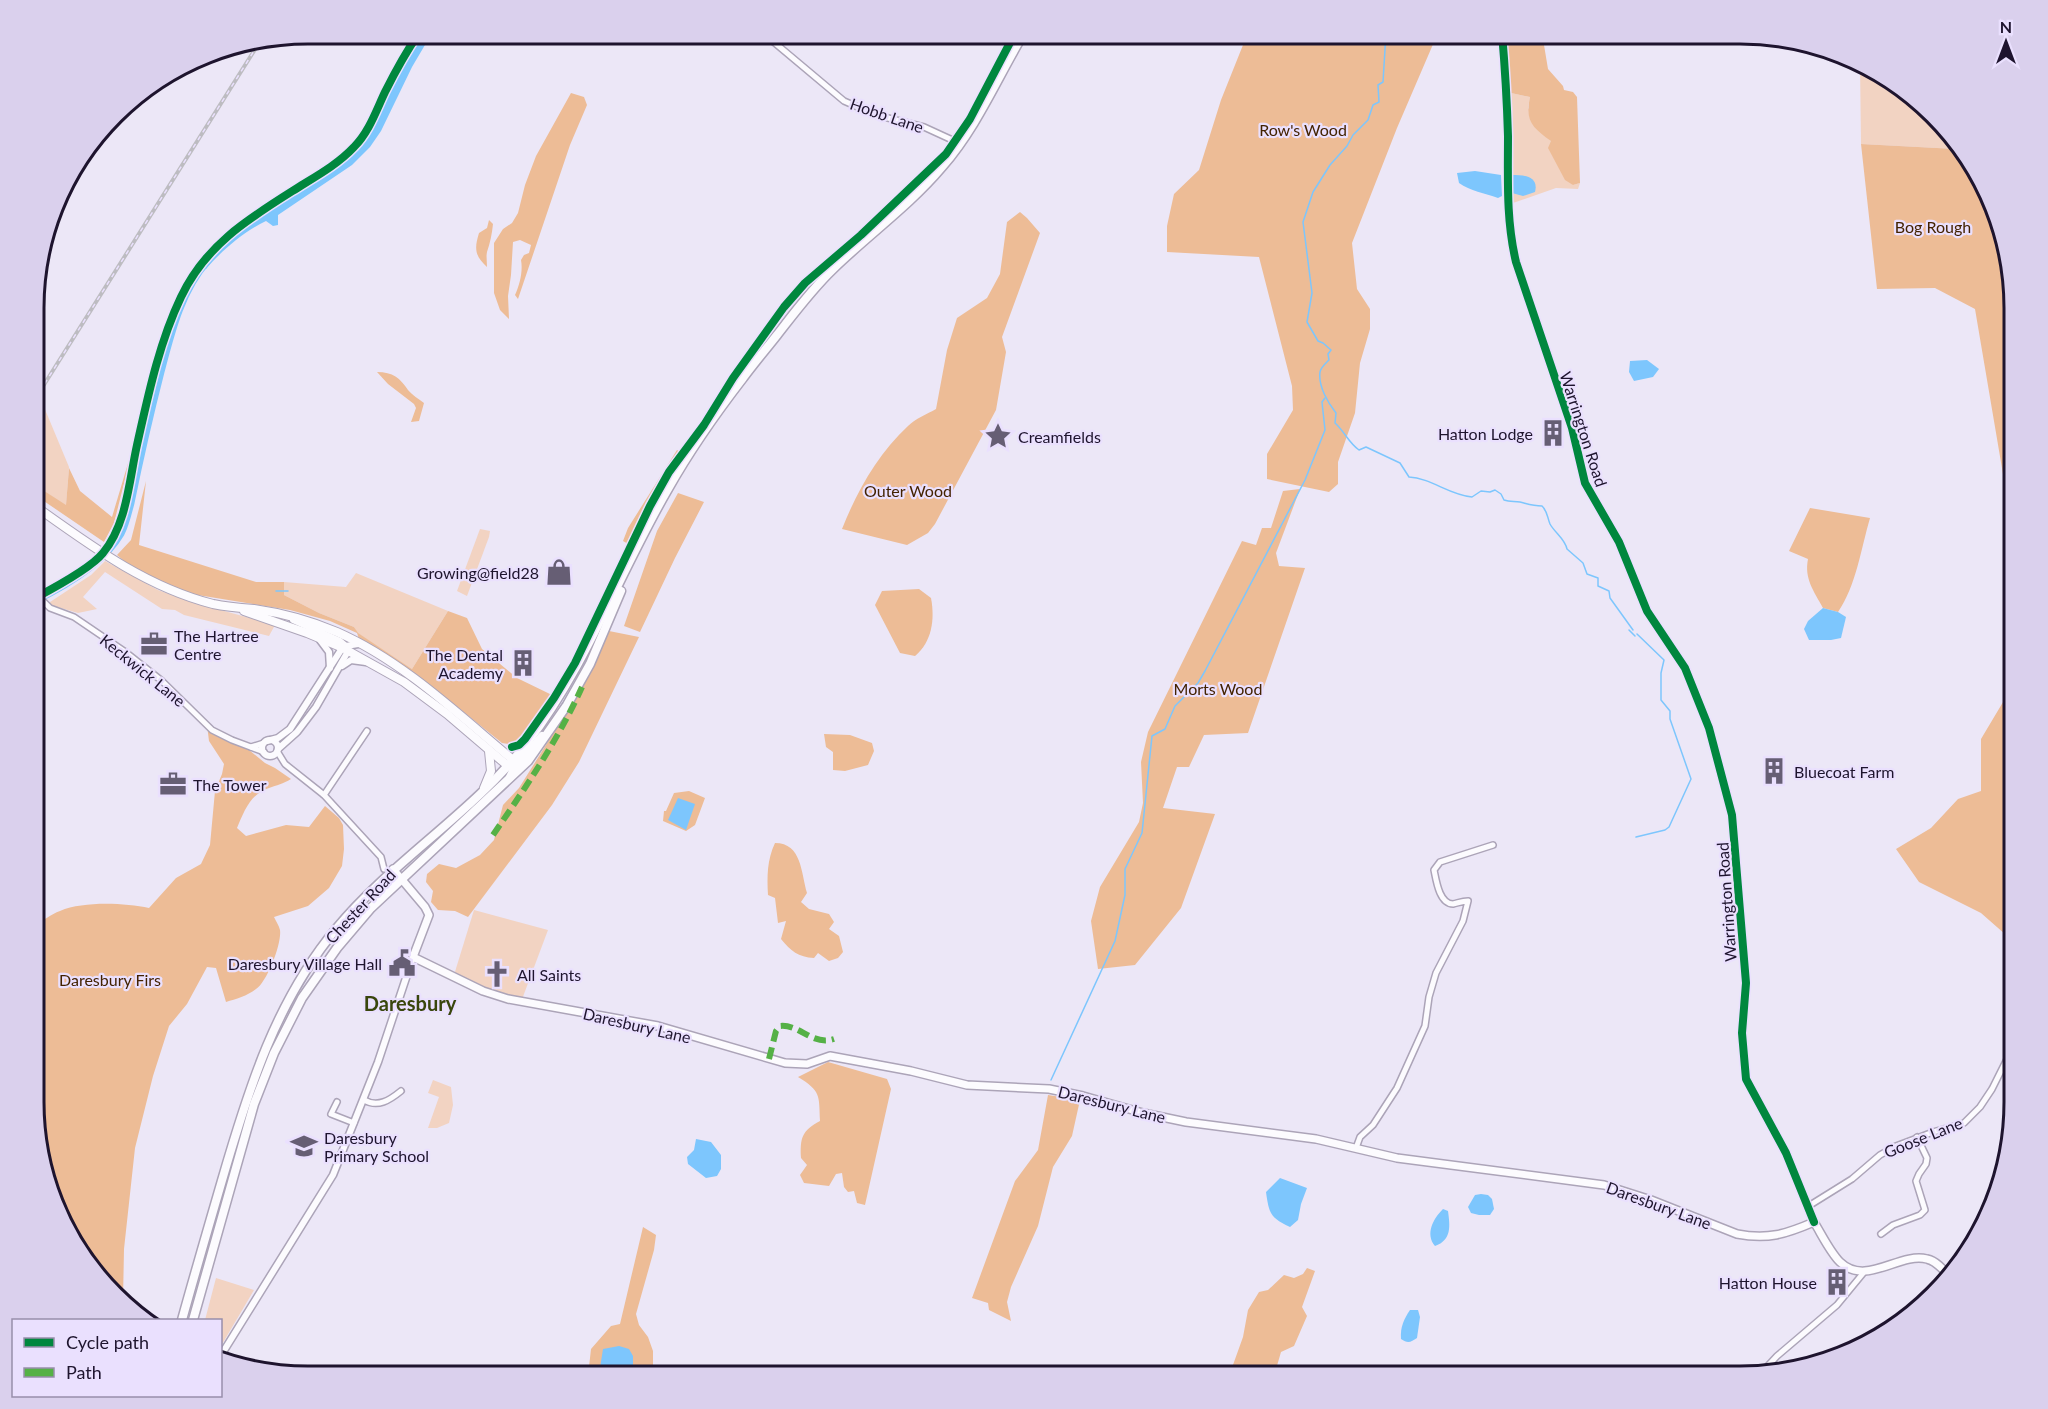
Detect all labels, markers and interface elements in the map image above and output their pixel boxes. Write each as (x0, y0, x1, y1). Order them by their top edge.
north arrow (1976, 12, 2036, 72)
text: N (2000, 17, 2012, 36)
street label: Hobb Lane (848, 94, 926, 136)
park label: Row's Wood (1259, 120, 1347, 139)
park label: Bog Rough (1895, 217, 1971, 236)
street label: Warrington Road (1556, 369, 1612, 489)
building icon: Hatton Lodge (1538, 418, 1568, 448)
place icon: Creamfields (983, 421, 1013, 451)
place label: Hatton Lodge (1438, 424, 1533, 443)
place label: Creamfields (1018, 427, 1101, 446)
park label: Outer Wood (864, 481, 952, 500)
shop icon: Growing@field28 (544, 557, 574, 587)
place label: Growing@field28 (417, 563, 539, 582)
place label: The Hartree Centre (174, 626, 259, 663)
office icon: The Hartree Centre (139, 629, 169, 659)
street label: Keckwick Lane (97, 630, 189, 710)
place label: The Dental Academy (425, 645, 504, 682)
building icon: The Dental Academy (508, 648, 538, 678)
park label: Morts Wood (1174, 679, 1262, 698)
building icon: Bluecoat Farm (1759, 756, 1789, 786)
place label: Bluecoat Farm (1794, 762, 1894, 781)
office icon: The Tower (158, 769, 188, 799)
place label: The Tower (193, 775, 267, 794)
street label: Warrington Road (1712, 842, 1740, 962)
street label: Chester Road (321, 865, 399, 947)
public building icon: Daresbury Village Hall (387, 948, 417, 978)
place label: Daresbury Village Hall (228, 954, 382, 973)
church icon: All Saints (482, 959, 512, 989)
place label: All Saints (517, 965, 581, 984)
park label: Daresbury Firs (59, 970, 161, 989)
district label: Daresbury (364, 991, 457, 1015)
street label: Daresbury Lane (581, 1003, 693, 1047)
street label: Daresbury Lane (1056, 1081, 1168, 1127)
street label: Goose Lane (1881, 1113, 1965, 1161)
place label: Daresbury Primary School (324, 1128, 429, 1165)
school or university icon: Daresbury Primary School (289, 1131, 319, 1161)
street label: Daresbury Lane (1604, 1177, 1714, 1233)
building icon: Hatton House (1822, 1267, 1852, 1297)
place label: Hatton House (1719, 1273, 1817, 1292)
legend (12, 1319, 222, 1397)
text: Cycle path (66, 1331, 149, 1353)
text: Path (66, 1361, 102, 1383)

